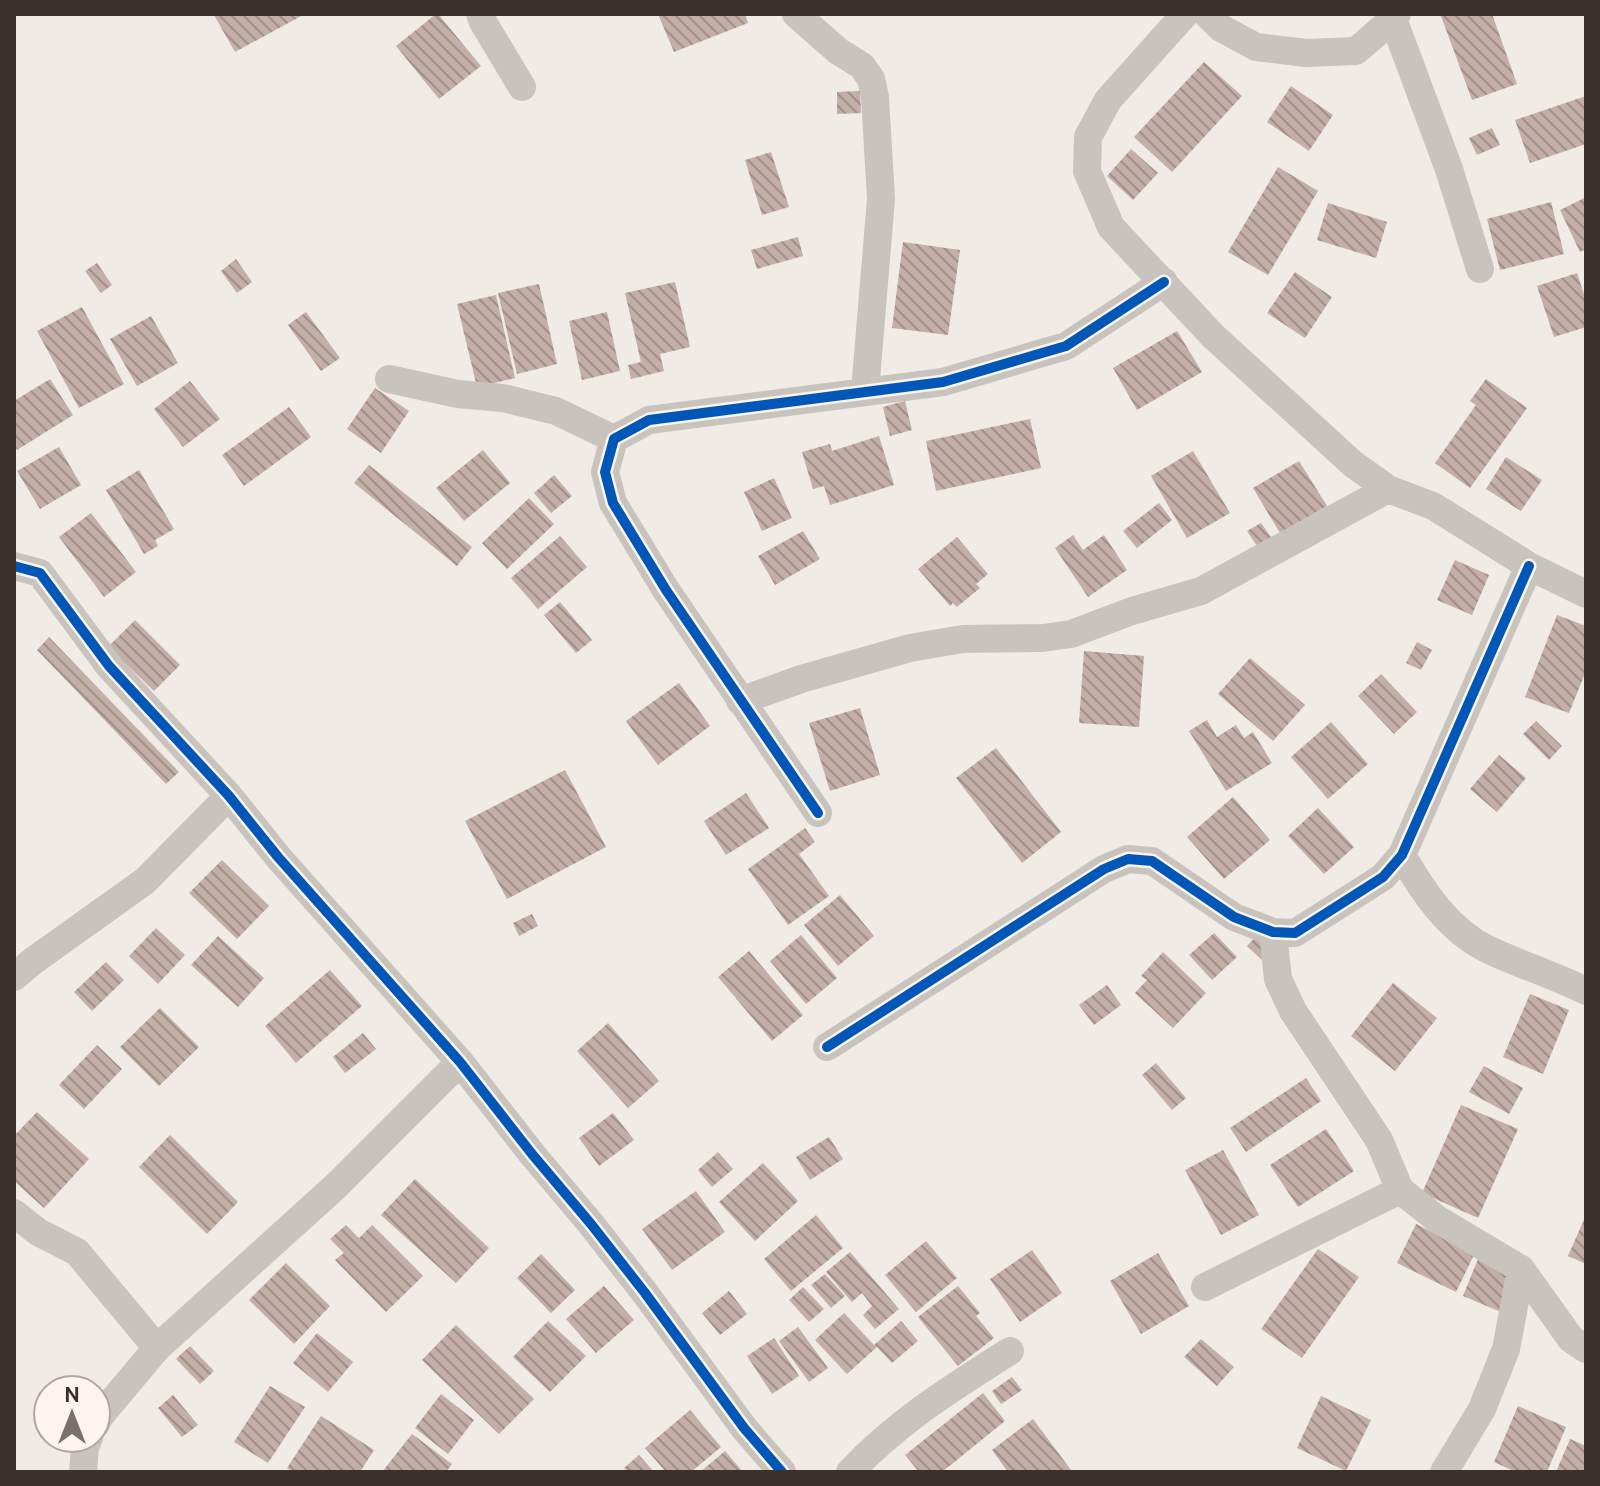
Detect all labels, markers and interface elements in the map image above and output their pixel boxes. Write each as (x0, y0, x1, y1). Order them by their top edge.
north arrow (32, 1374, 112, 1454)
text: N (64, 1381, 80, 1408)

